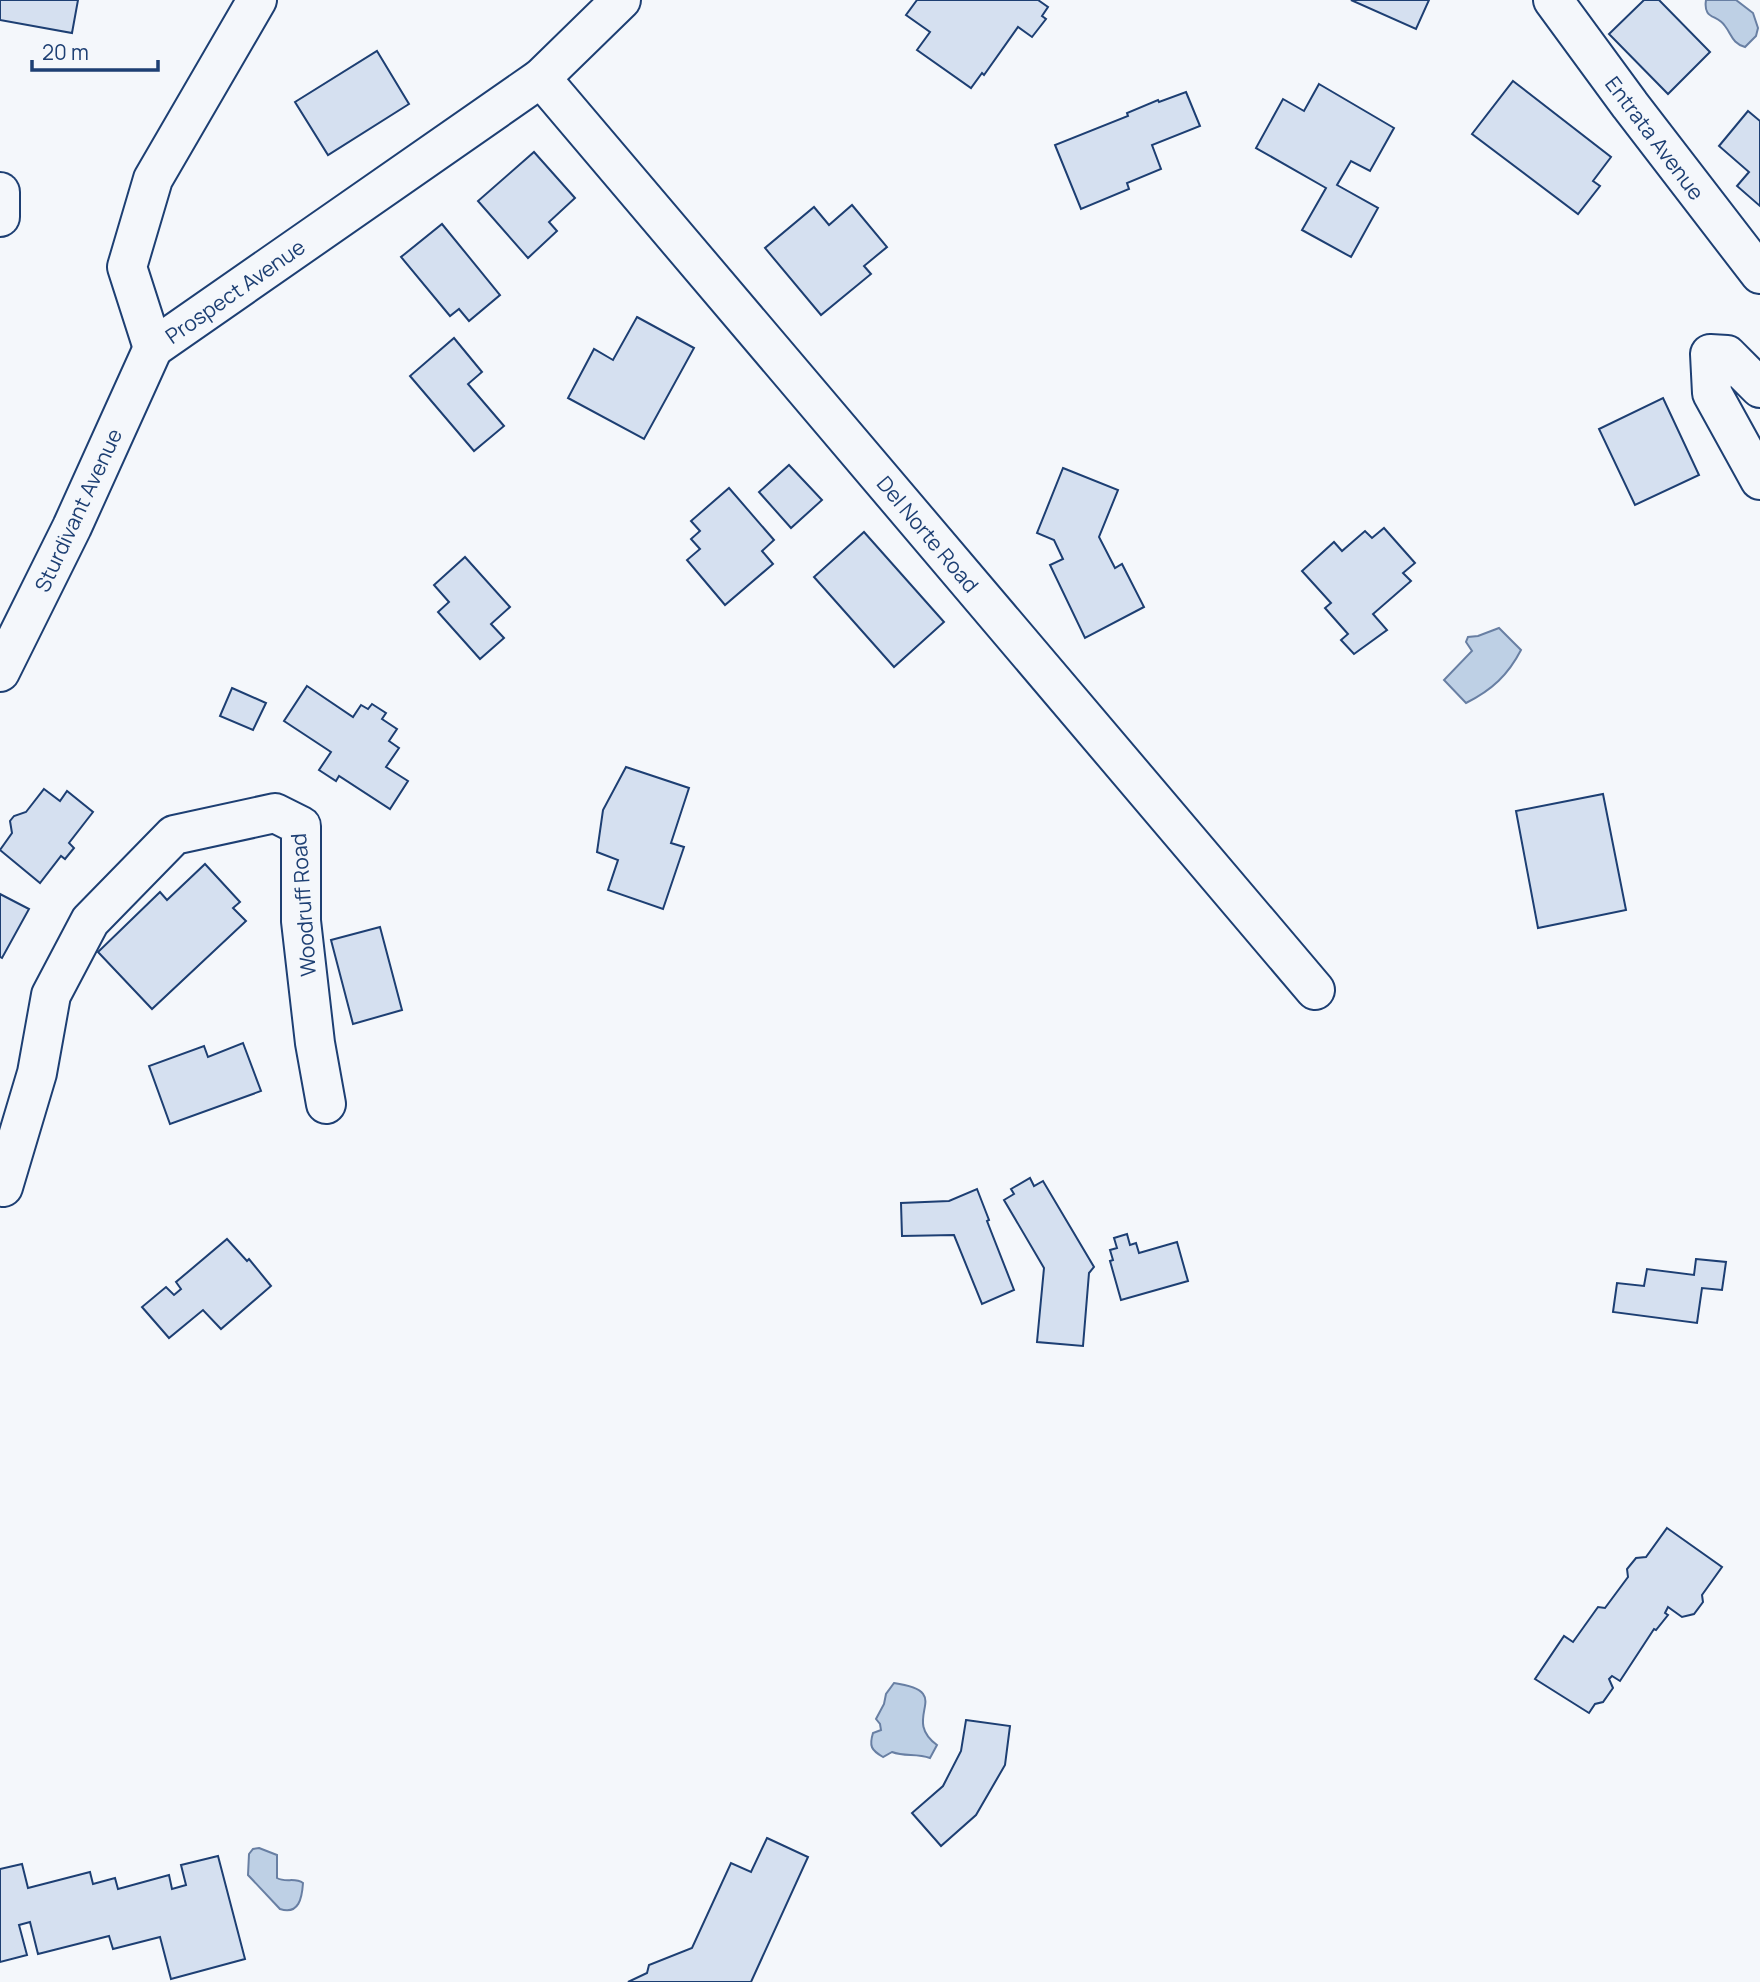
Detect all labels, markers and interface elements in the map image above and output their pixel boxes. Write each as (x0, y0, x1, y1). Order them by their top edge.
scale bar (32, 28, 158, 72)
text: 20 m (42, 38, 89, 66)
street label: Entrata Avenue (1599, 71, 1711, 205)
street label: Prospect Avenue (160, 232, 310, 350)
street label: Sturdivant Avenue (28, 424, 128, 596)
street label: Del Norte Road (871, 470, 985, 598)
street label: Woodruff Road (284, 832, 322, 978)

